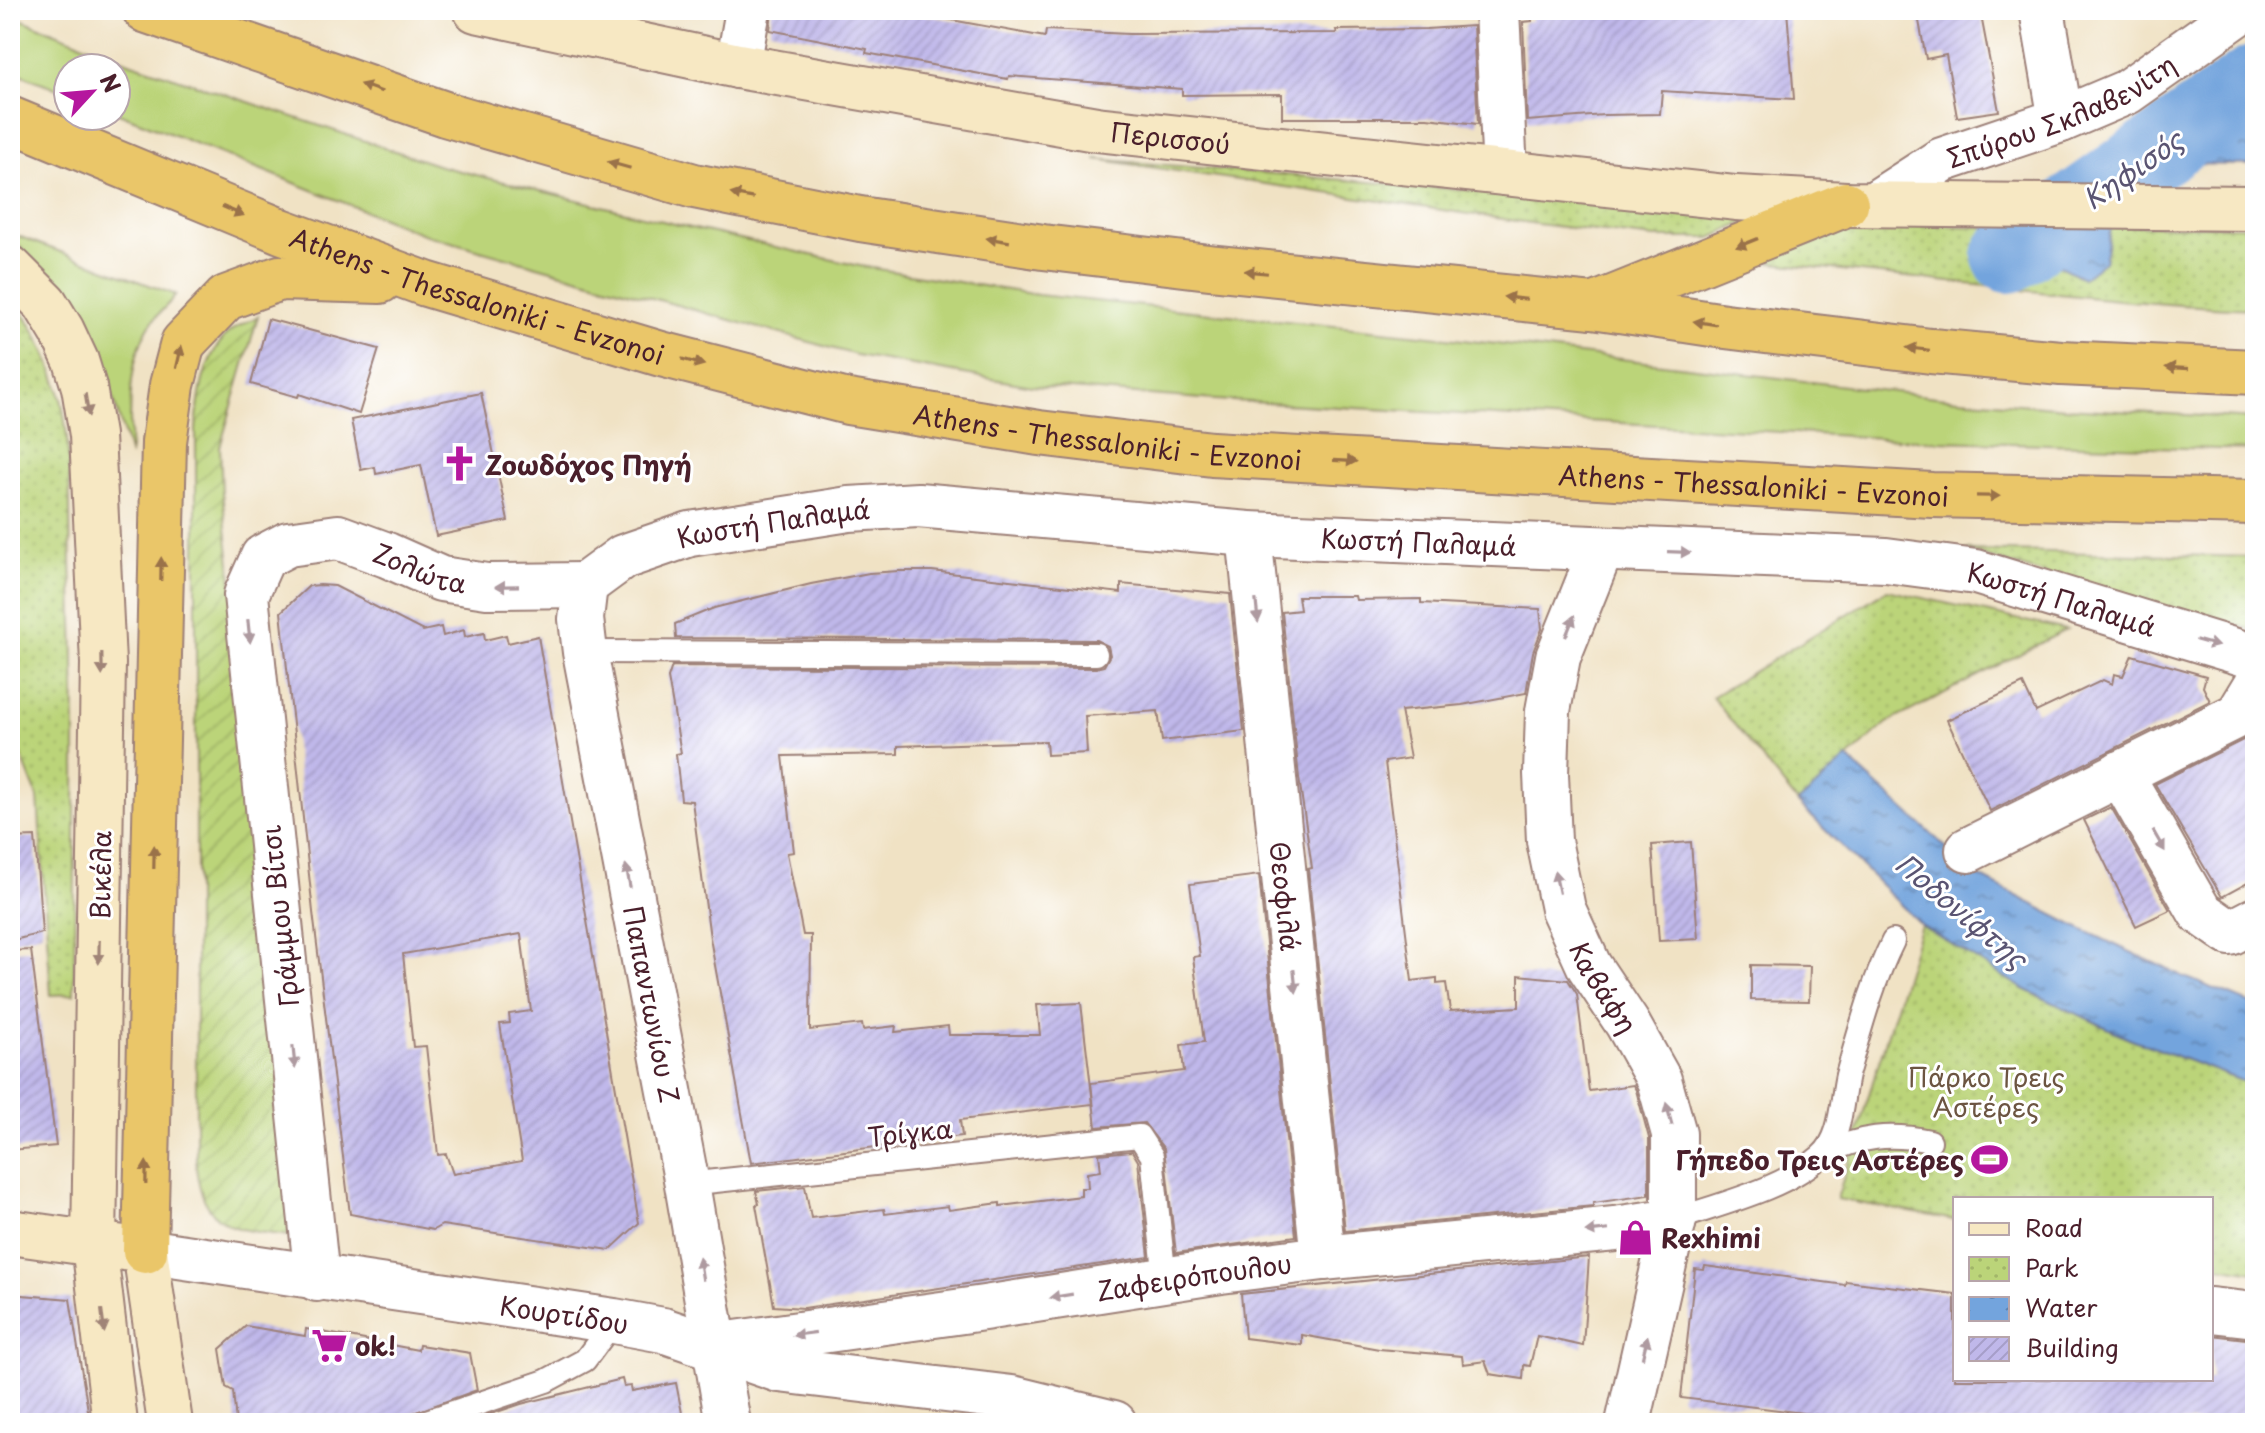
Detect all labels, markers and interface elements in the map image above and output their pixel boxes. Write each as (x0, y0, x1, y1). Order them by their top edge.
street label: Σπύρου Σκλαβενίτη (1941, 44, 2183, 177)
north arrow (52, 52, 132, 132)
text: N (93, 68, 130, 98)
one-way arrow (359, 82, 383, 94)
street label: Περισσού (1108, 111, 1232, 163)
water label: Κηφισός (2073, 117, 2193, 219)
one-way arrow (607, 158, 632, 170)
one-way arrow (730, 189, 755, 201)
one-way arrow (221, 205, 245, 218)
street label: Athens - Thessaloniki - Evzonoi (285, 217, 669, 373)
one-way arrow (986, 233, 1011, 246)
one-way arrow (1735, 237, 1759, 250)
one-way arrow (1244, 266, 1269, 279)
one-way arrow (1502, 292, 1527, 305)
one-way arrow (1692, 317, 1717, 329)
one-way arrow (1905, 343, 1930, 356)
one-way arrow (173, 344, 186, 369)
one-way arrow (680, 357, 705, 369)
one-way arrow (2164, 361, 2189, 374)
one-way arrow (81, 392, 94, 417)
street label: Athens - Thessaloniki - Evzonoi (911, 393, 1303, 479)
church icon: Ζοωδόχος Πηγή (440, 445, 478, 483)
place label: Ζοωδόχος Πηγή (485, 445, 692, 484)
street label: Athens - Thessaloniki - Evzonoi (1557, 454, 1949, 515)
one-way arrow (1333, 455, 1358, 468)
street label: Κωστή Παλαμά (670, 488, 871, 557)
one-way arrow (1976, 489, 2001, 502)
street label: Κωστή Παλαμά (1320, 517, 1517, 564)
street label: Ζολώτα (368, 532, 469, 602)
one-way arrow (1667, 546, 1692, 559)
street label: Κωστή Παλαμά (1965, 552, 2161, 645)
one-way arrow (155, 556, 168, 581)
one-way arrow (494, 580, 519, 592)
one-way arrow (1251, 599, 1264, 624)
one-way arrow (1564, 614, 1577, 638)
one-way arrow (243, 619, 256, 644)
one-way arrow (2195, 637, 2219, 650)
one-way arrow (96, 652, 109, 677)
street label: Γράμμου Βίτσι (250, 823, 308, 1009)
street label: Βικέλα (80, 830, 120, 920)
one-way arrow (2152, 830, 2166, 852)
street label: Θεοφιλά (1261, 839, 1311, 953)
water label: Ποδονίφτης (1887, 842, 2039, 980)
one-way arrow (148, 844, 161, 869)
one-way arrow (621, 864, 634, 889)
one-way arrow (1550, 869, 1563, 894)
street label: Παπαντωνίου Ζ (615, 902, 690, 1106)
street label: Καβάφη (1561, 935, 1648, 1040)
one-way arrow (93, 940, 106, 965)
one-way arrow (1289, 969, 1302, 994)
one-way arrow (288, 1045, 301, 1070)
park label: Πάρκο Τρεις Αστέρες (1907, 1057, 2065, 1126)
one-way arrow (1662, 1102, 1674, 1127)
street label: Τρίγκα (866, 1108, 954, 1156)
place label: Γήπεδο Τρεις Αστέρες (1675, 1140, 1964, 1179)
sports icon: Γήπεδο Τρεις Αστέρες (1971, 1140, 2009, 1178)
one-way arrow (140, 1160, 153, 1185)
legend (1953, 1197, 2213, 1381)
text: Road (2025, 1209, 2083, 1245)
shop icon: Rexhimi (1616, 1218, 1654, 1256)
place label: Rexhimi (1661, 1218, 1761, 1257)
one-way arrow (1584, 1225, 1609, 1238)
street label: Ζαφειρόπουλου (1094, 1243, 1294, 1310)
text: Park (2025, 1249, 2079, 1285)
one-way arrow (695, 1257, 707, 1282)
street label: Κουρτίδου (497, 1285, 632, 1343)
text: Water (2025, 1289, 2098, 1325)
one-way arrow (1048, 1290, 1073, 1303)
one-way arrow (97, 1309, 110, 1334)
supermarket icon: ok! (310, 1326, 348, 1364)
place label: ok! (355, 1326, 396, 1365)
one-way arrow (791, 1328, 816, 1341)
text: Building (2025, 1329, 2119, 1365)
one-way arrow (1639, 1334, 1652, 1359)

